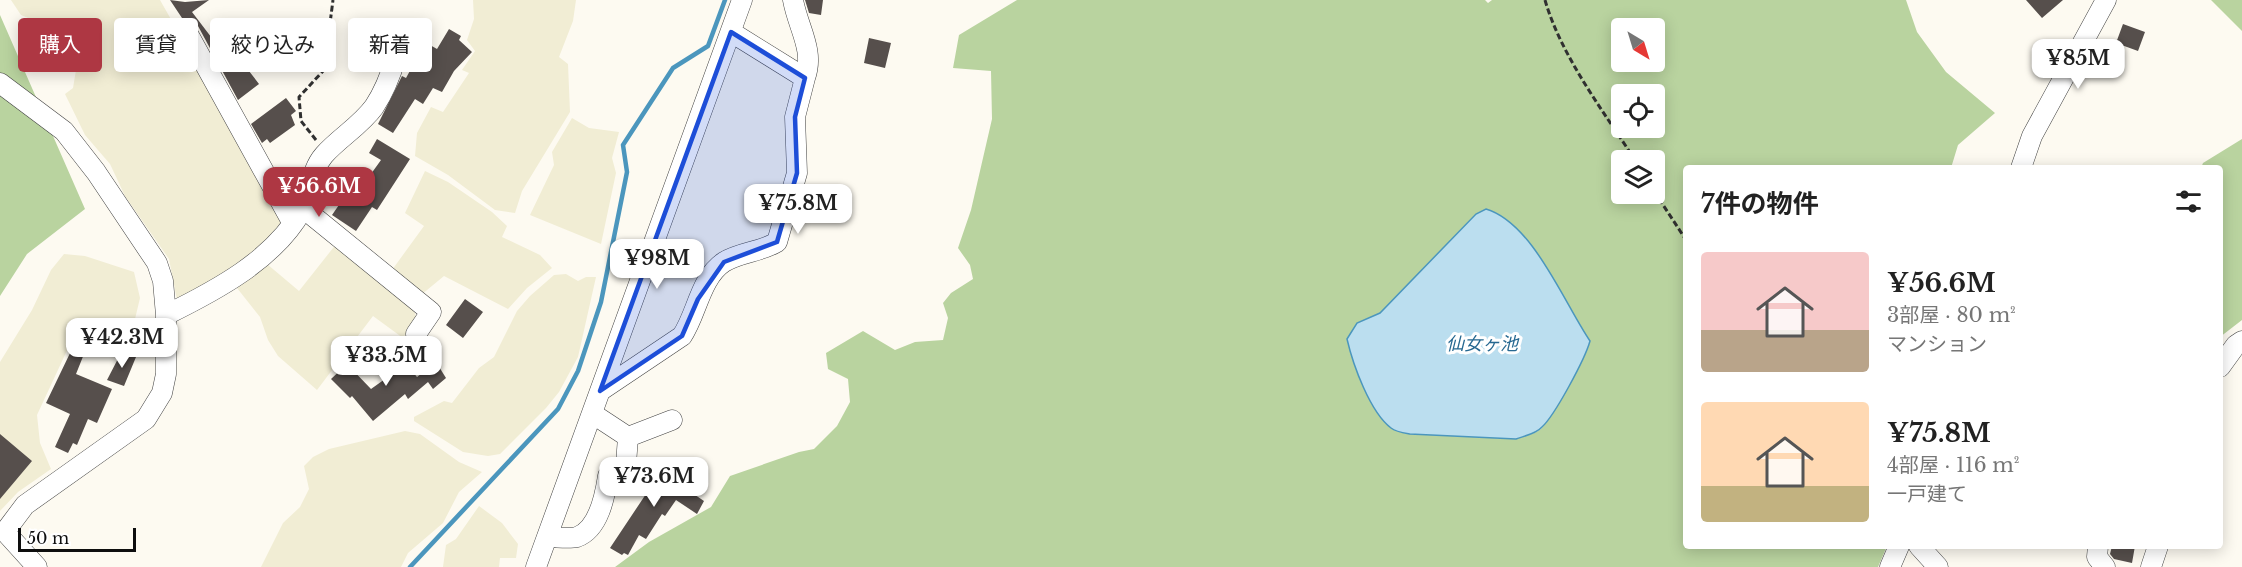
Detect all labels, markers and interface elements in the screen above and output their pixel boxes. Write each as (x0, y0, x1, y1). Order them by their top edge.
chip: 購入 (18, 18, 102, 72)
chip: 賃貸 (114, 18, 198, 72)
chip: 絞り込み (210, 18, 336, 72)
chip: 新着 (348, 18, 432, 72)
north arrow (1611, 18, 1665, 72)
map controls (1611, 18, 1665, 204)
pin: ¥85M (2042, 39, 2114, 90)
text: ¥85M (2046, 46, 2110, 70)
button: locate (1611, 84, 1665, 138)
button: layers (1611, 150, 1665, 204)
pin: ¥56.6M (270, 167, 368, 218)
text: ¥56.6M (277, 174, 361, 198)
pin: ¥75.8M (749, 184, 847, 235)
icon: filters (2172, 185, 2205, 218)
text: 7件の物件 (1701, 188, 1818, 220)
text: ¥75.8M (758, 191, 838, 215)
pin: ¥98M (621, 239, 693, 290)
text: ¥98M (624, 246, 690, 270)
text: ¥56.6M (1887, 267, 1996, 299)
icon: home (1749, 276, 1821, 348)
text: 3部屋 · 80 m² (1887, 303, 2016, 327)
pin: ¥42.3M (73, 318, 171, 369)
text: ¥42.3M (80, 325, 164, 349)
text: マンション (1887, 332, 1987, 356)
water label: 仙女ヶ池 (1446, 333, 1520, 355)
pin: ¥33.5M (337, 336, 435, 387)
text: ¥33.5M (345, 343, 427, 367)
text: ¥75.8M (1887, 417, 1991, 449)
icon: home (1749, 426, 1821, 498)
text: 4部屋 · 116 m² (1887, 453, 2019, 477)
pin: ¥73.6M (605, 457, 703, 508)
text: ¥73.6M (613, 464, 695, 488)
text: 一戸建て (1887, 482, 1967, 506)
scale bar (18, 525, 136, 552)
text: 50 m (27, 528, 69, 548)

